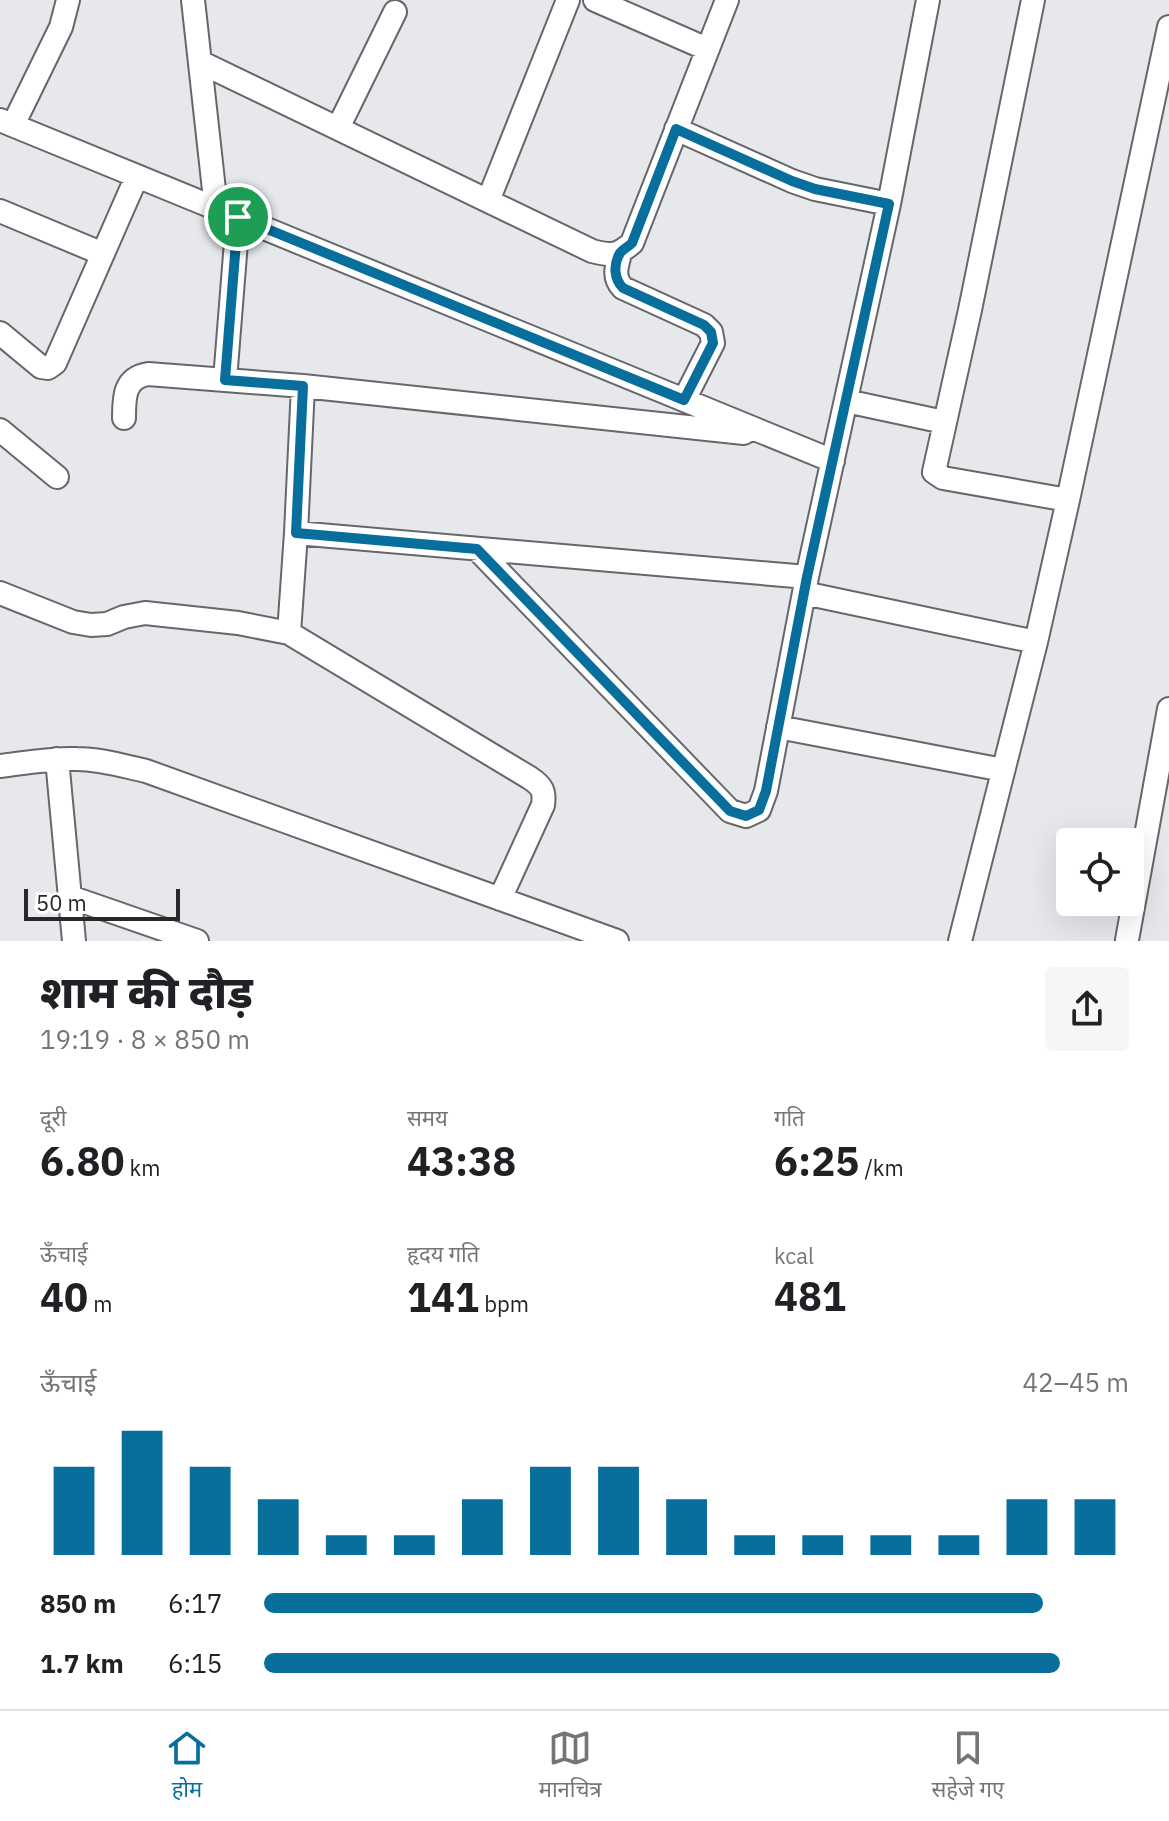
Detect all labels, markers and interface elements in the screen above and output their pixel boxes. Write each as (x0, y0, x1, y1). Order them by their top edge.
pin (204, 183, 272, 251)
icon: arrive (216, 195, 260, 239)
map controls (1056, 828, 1144, 916)
button: locate (1056, 828, 1144, 916)
scale bar (24, 885, 180, 921)
text: 50 m (36, 888, 87, 917)
text: शाम की दौड़ (40, 963, 253, 1020)
button: share (1045, 967, 1129, 1051)
text: 19:19 · 8 × 850 m (40, 1022, 250, 1056)
text: दूरी (40, 1103, 66, 1132)
text: समय (407, 1103, 448, 1132)
text: गति (774, 1103, 805, 1132)
text: 6.80 (40, 1135, 124, 1187)
text: 43:38 (407, 1135, 516, 1187)
text: 6:25 (774, 1135, 859, 1187)
text: km (124, 1153, 160, 1182)
text: /km (859, 1153, 904, 1182)
text: ऊँचाई (40, 1239, 88, 1268)
text: हृदय गति (407, 1239, 479, 1268)
text: kcal (774, 1241, 814, 1270)
text: 481 (774, 1270, 846, 1322)
text: 40 (40, 1271, 88, 1323)
text: 141 (407, 1271, 479, 1323)
text: m (88, 1289, 112, 1318)
text: bpm (479, 1289, 529, 1318)
text: ऊँचाई (40, 1365, 96, 1399)
text: 42–45 m (1022, 1365, 1129, 1399)
text: 850 m (40, 1586, 116, 1620)
text: 6:17 (168, 1586, 222, 1620)
text: 1.7 km (40, 1646, 124, 1680)
text: 6:15 (168, 1646, 222, 1680)
tab: होम (165, 1726, 209, 1806)
tab: मानचित्र (539, 1726, 602, 1806)
tab: सहेजे गए (931, 1726, 1004, 1806)

